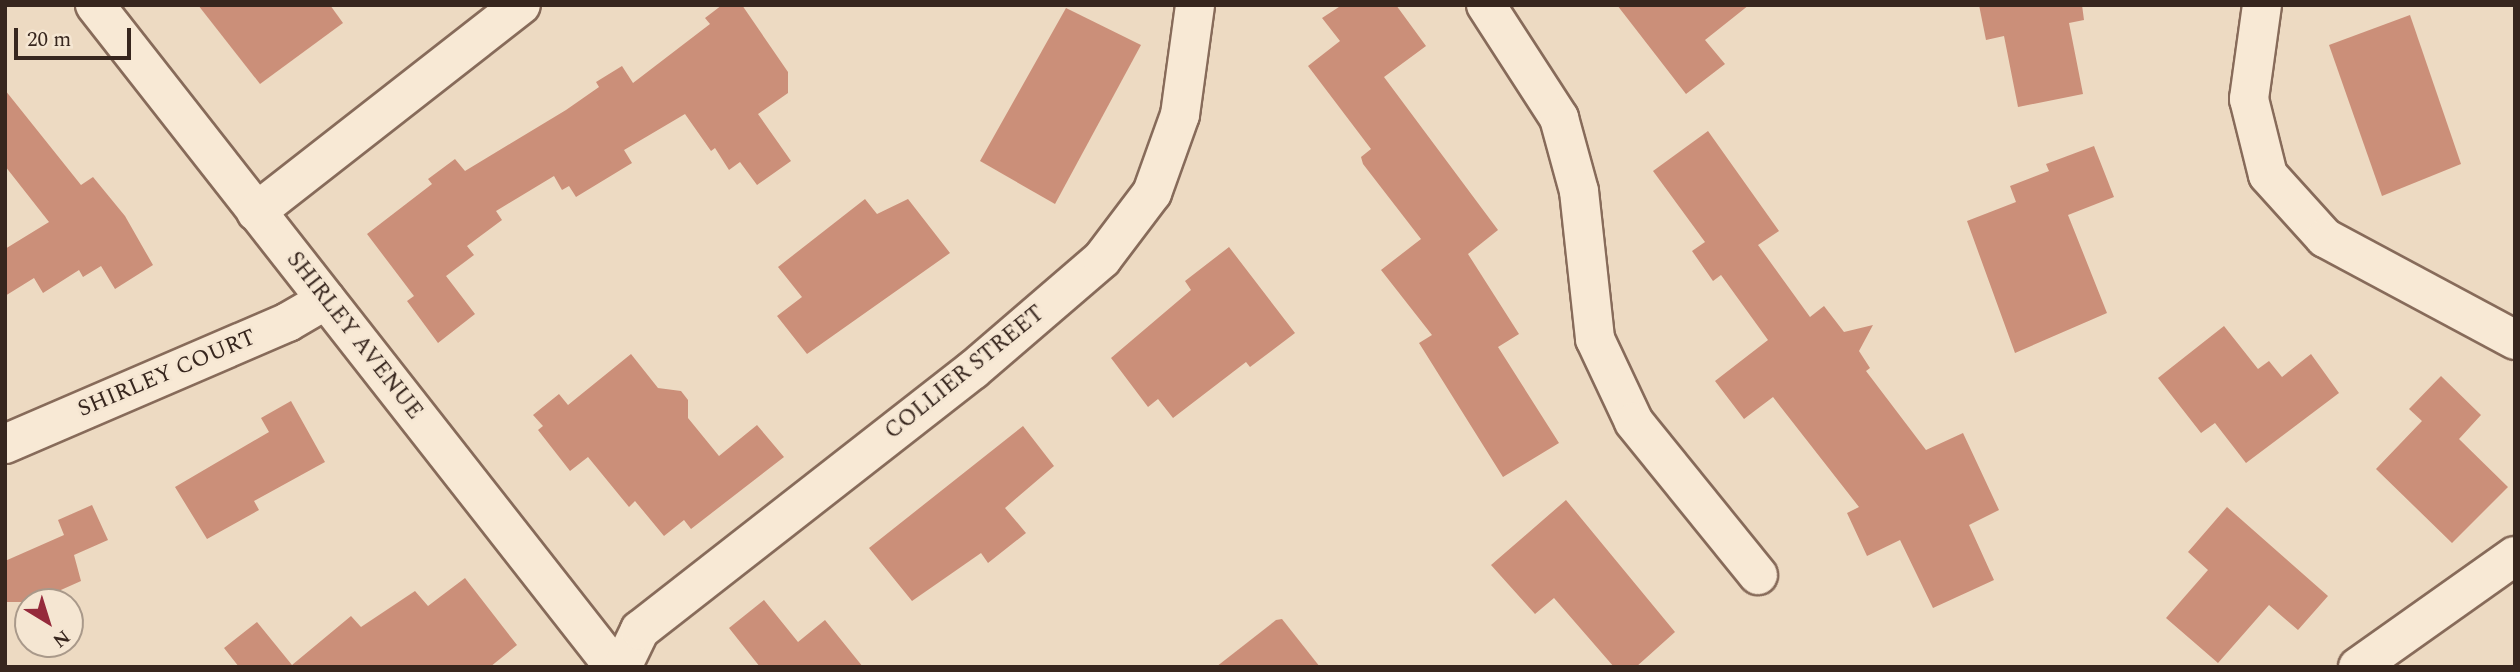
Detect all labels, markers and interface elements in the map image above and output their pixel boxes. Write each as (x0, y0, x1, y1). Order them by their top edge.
scale bar (18, 14, 135, 58)
text: 20 m (27, 24, 71, 56)
street label: SHIRLEY AVENUE (280, 247, 428, 425)
street label: COLLIER STREET (880, 300, 1050, 446)
street label: SHIRLEY COURT (74, 324, 260, 424)
north arrow (14, 588, 84, 658)
text: N (46, 622, 76, 655)

